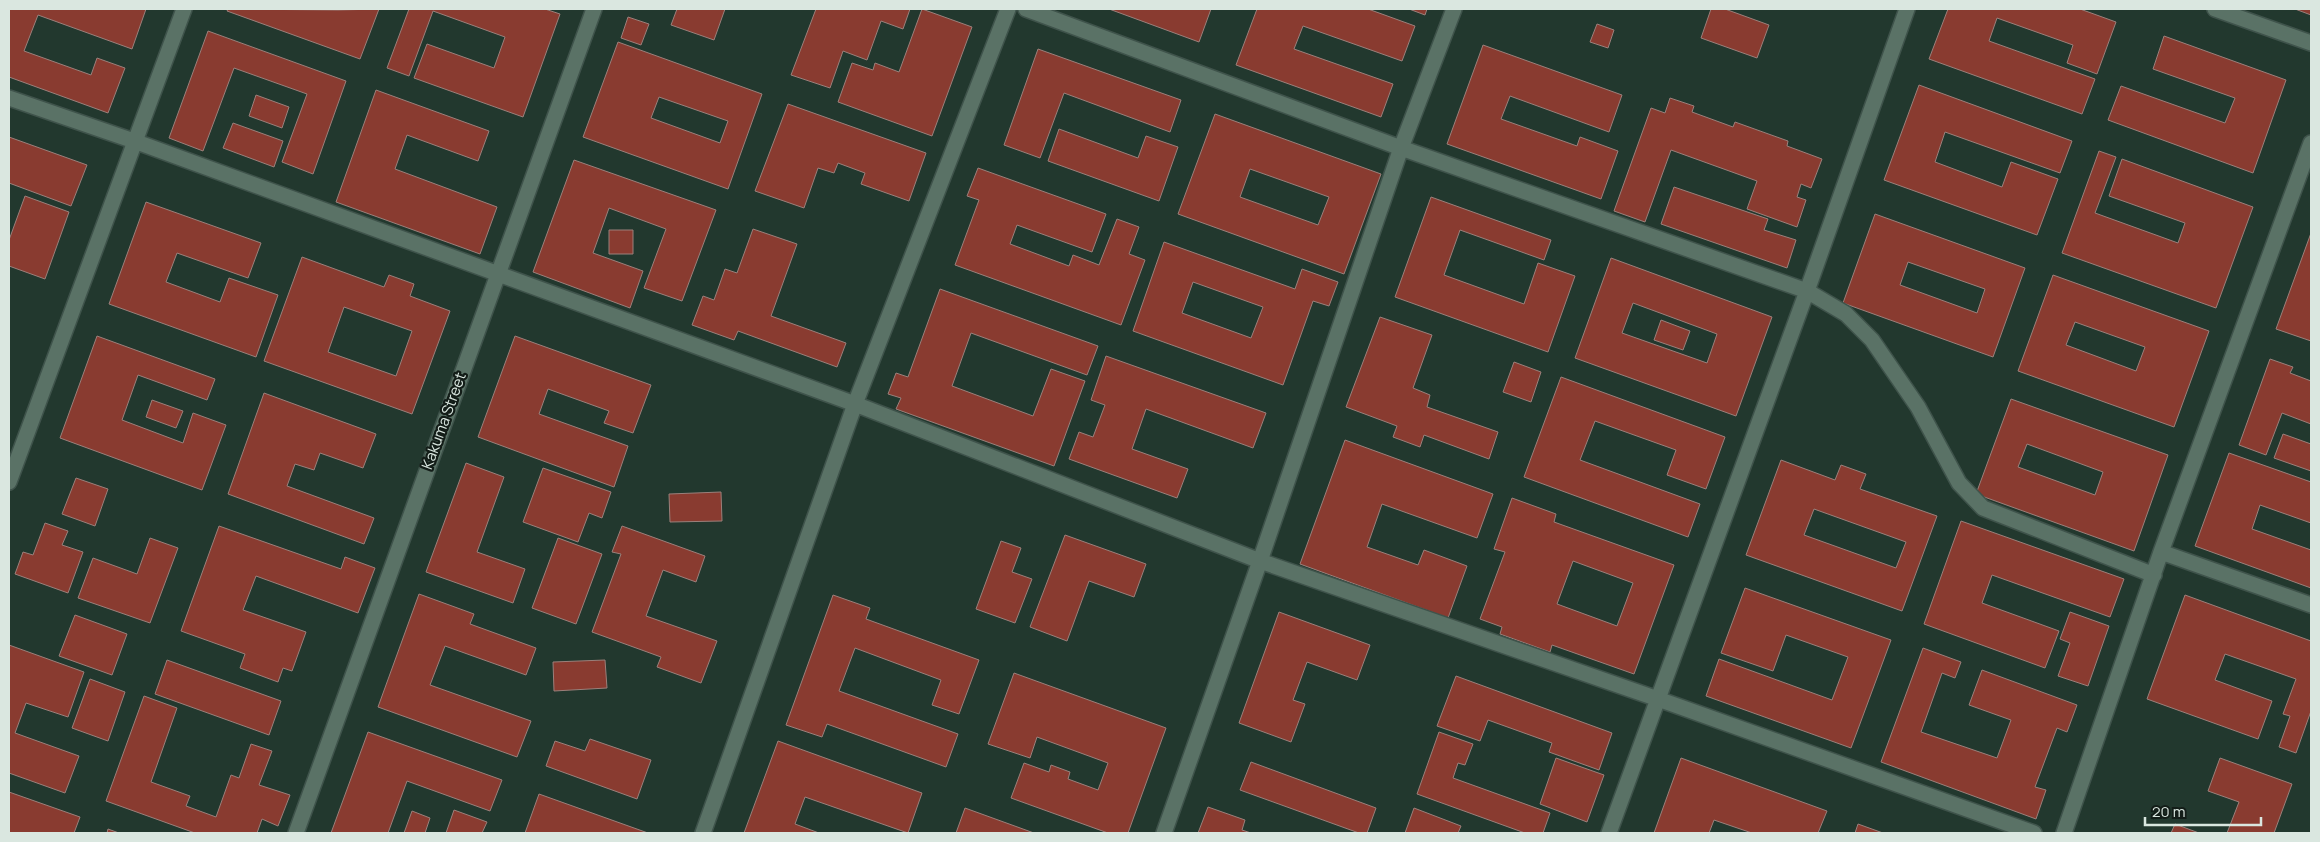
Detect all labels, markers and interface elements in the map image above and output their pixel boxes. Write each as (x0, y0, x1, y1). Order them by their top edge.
street label: Kakuma Street (416, 369, 471, 472)
scale bar (2145, 794, 2261, 826)
text: 20 m (2152, 801, 2185, 822)

